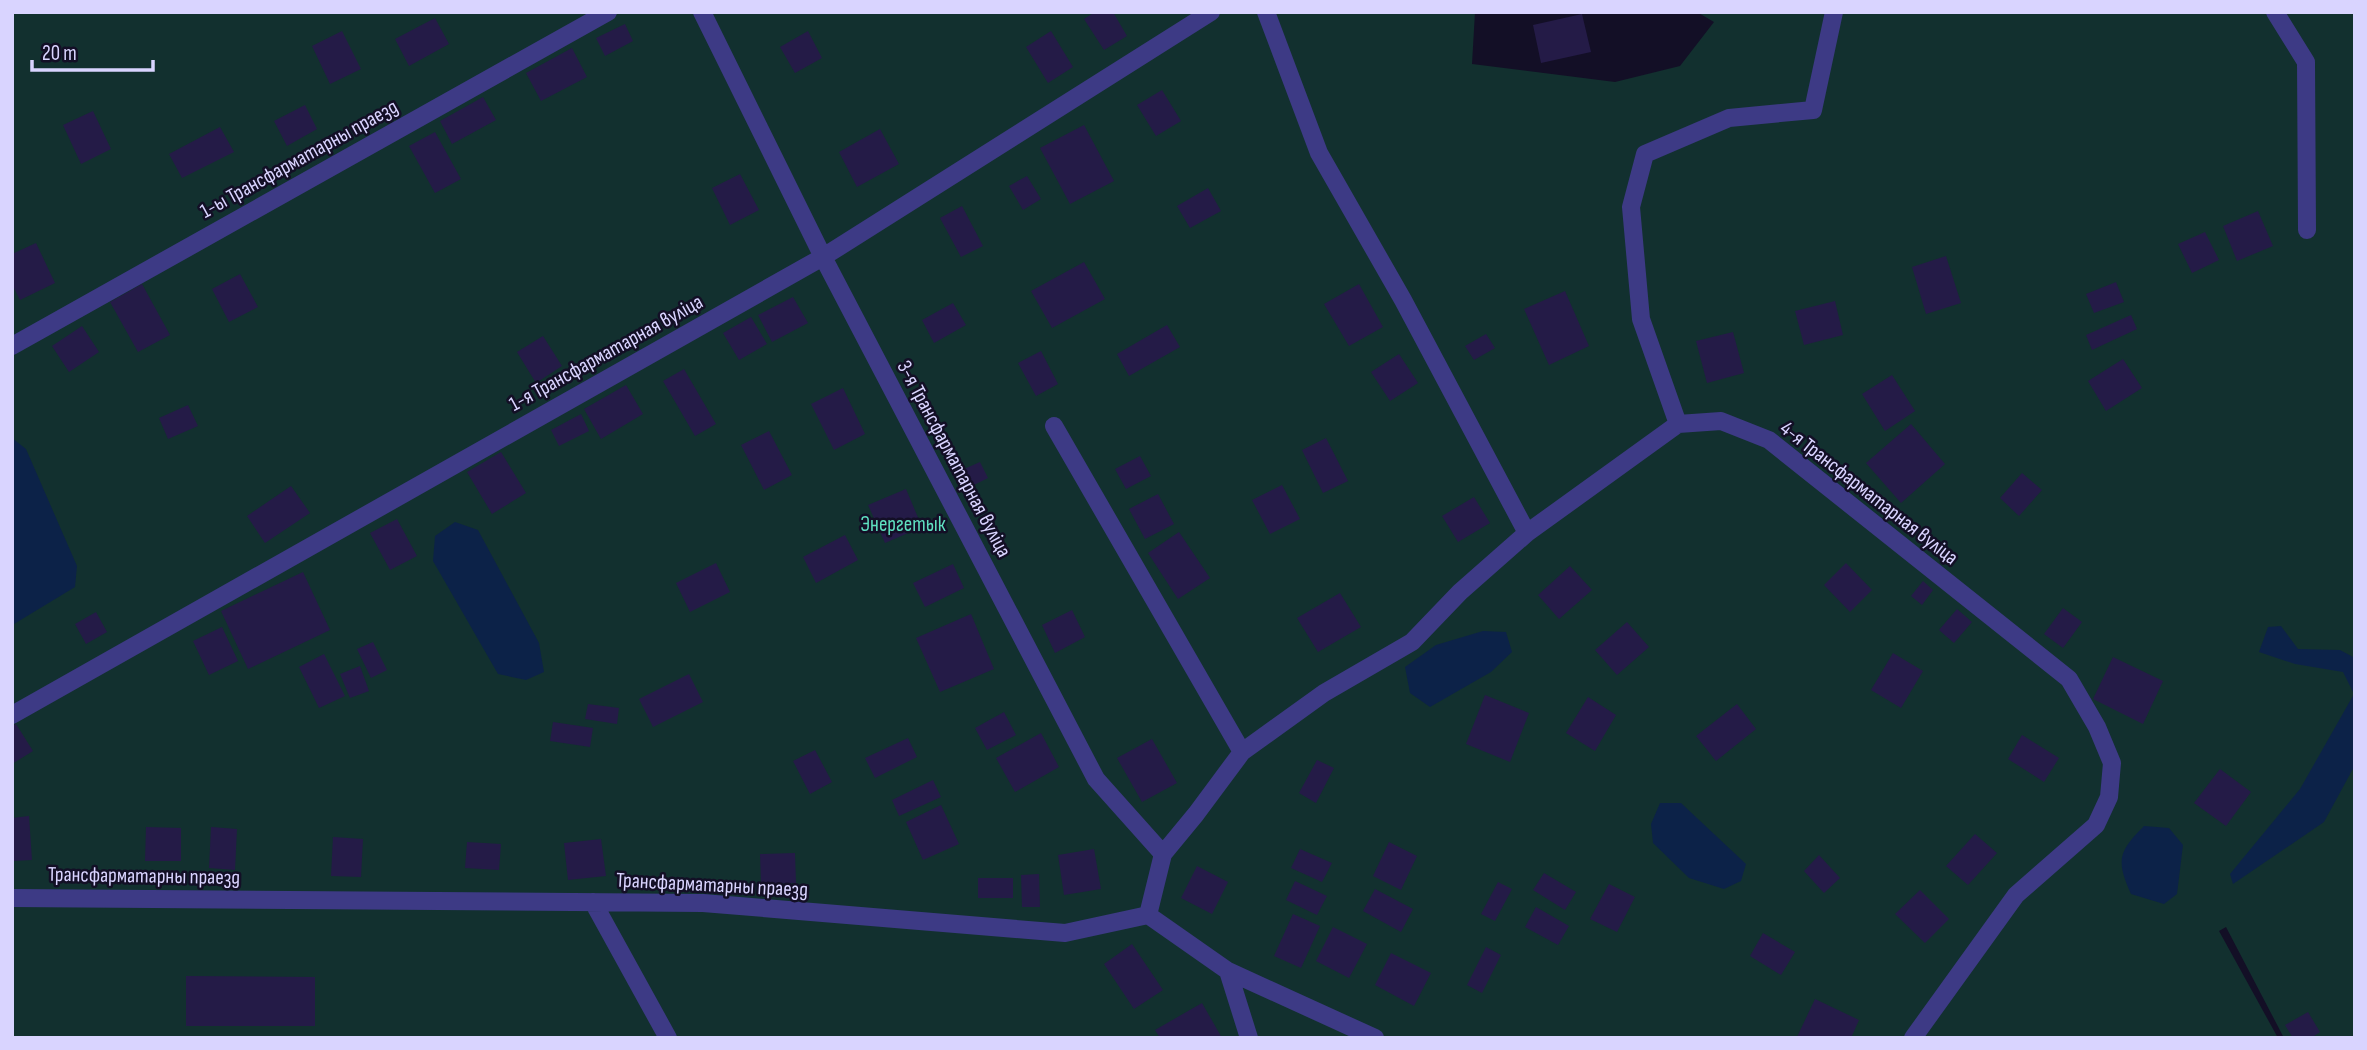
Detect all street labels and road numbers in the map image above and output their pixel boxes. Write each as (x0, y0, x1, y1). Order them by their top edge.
street label: 1-ы Трансфарматарны праезд (196, 94, 402, 224)
street label: 1-я Трансфарматарная вуліца (505, 289, 707, 417)
street label: 3-я Трансфарматарная вуліца (892, 356, 1016, 562)
street label: 4-я Трансфарматарная вуліца (1775, 416, 1963, 570)
street label: Трансфарматарны праезд (48, 862, 240, 890)
street label: Трансфарматарны праезд (615, 867, 809, 903)

